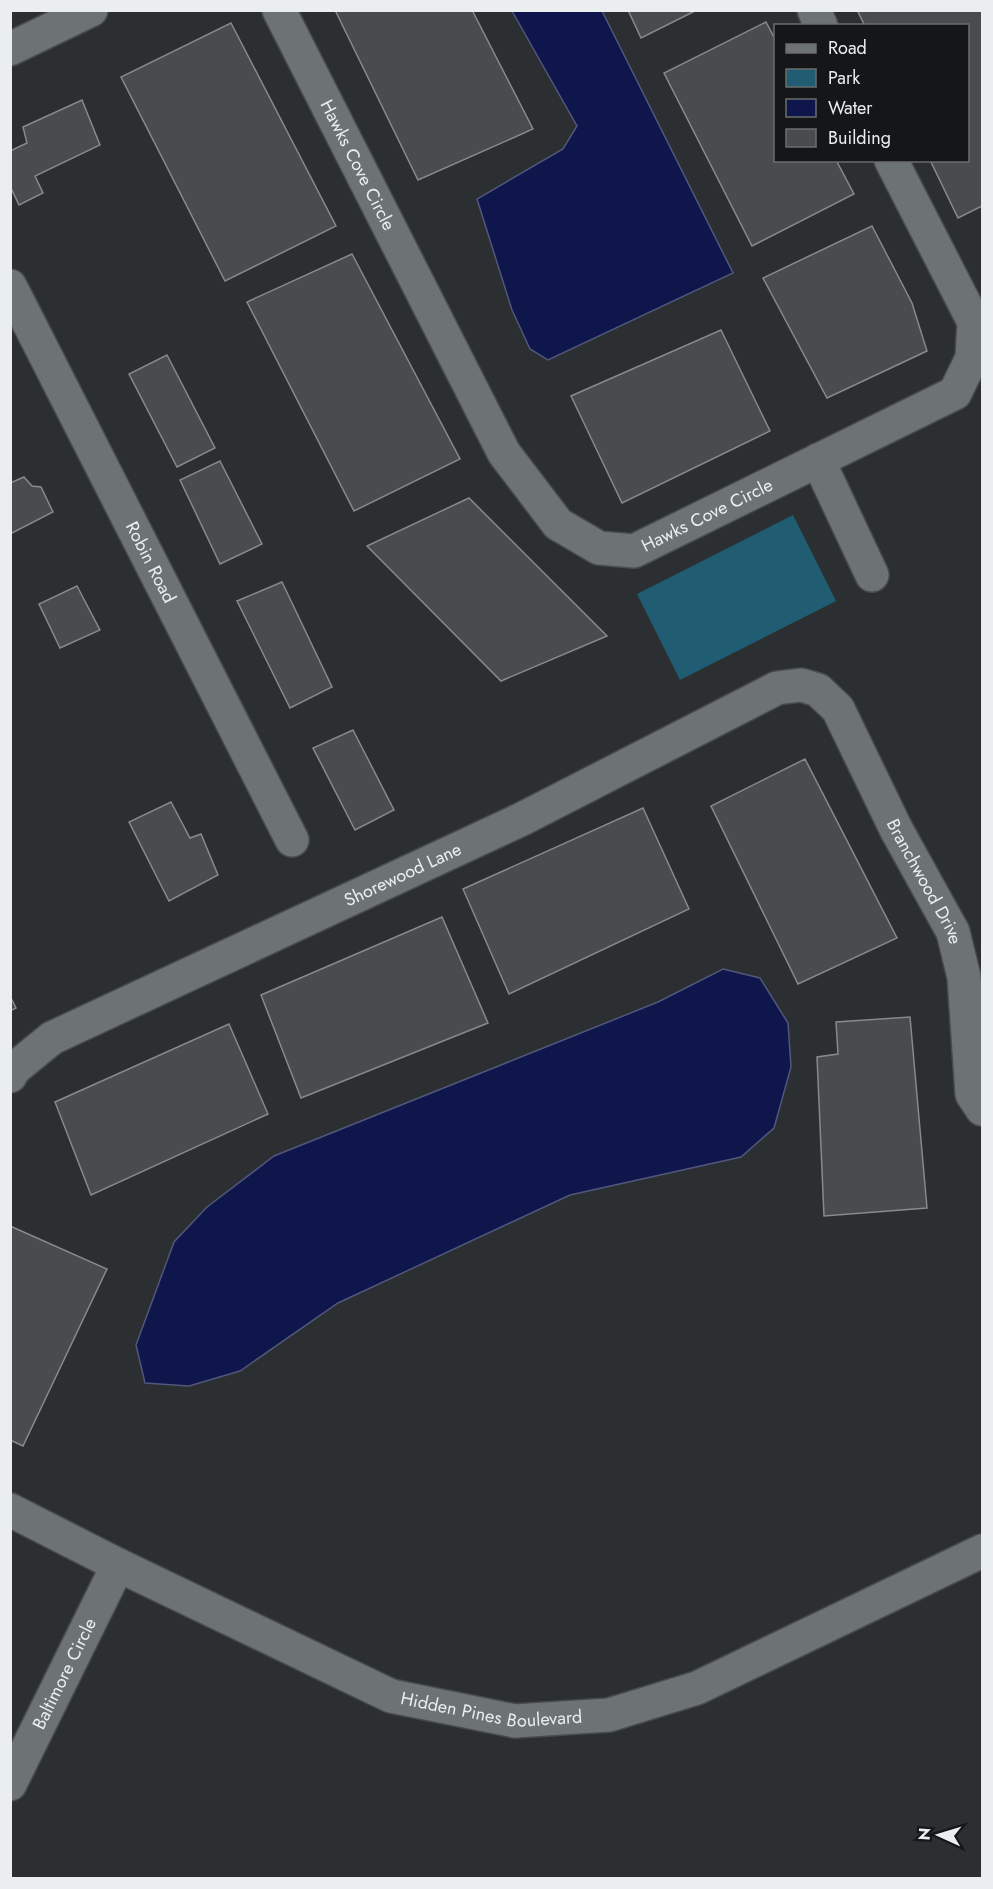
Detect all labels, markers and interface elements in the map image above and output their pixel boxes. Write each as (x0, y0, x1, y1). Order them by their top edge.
legend (774, 24, 969, 162)
text: Road (828, 35, 867, 61)
text: Park (828, 65, 860, 91)
street label: Hawks Cove Circle (314, 95, 402, 235)
text: Water (828, 95, 873, 121)
text: Building (828, 125, 891, 151)
street label: Hawks Cove Circle (637, 472, 777, 558)
street label: Robin Road (119, 517, 182, 608)
street label: Branchwood Drive (880, 814, 968, 947)
street label: Shorewood Lane (340, 836, 466, 913)
street label: Baltimore Circle (26, 1614, 103, 1734)
street label: Hidden Pines Boulevard (398, 1685, 583, 1734)
north arrow (909, 1805, 969, 1865)
text: N (913, 1827, 936, 1841)

